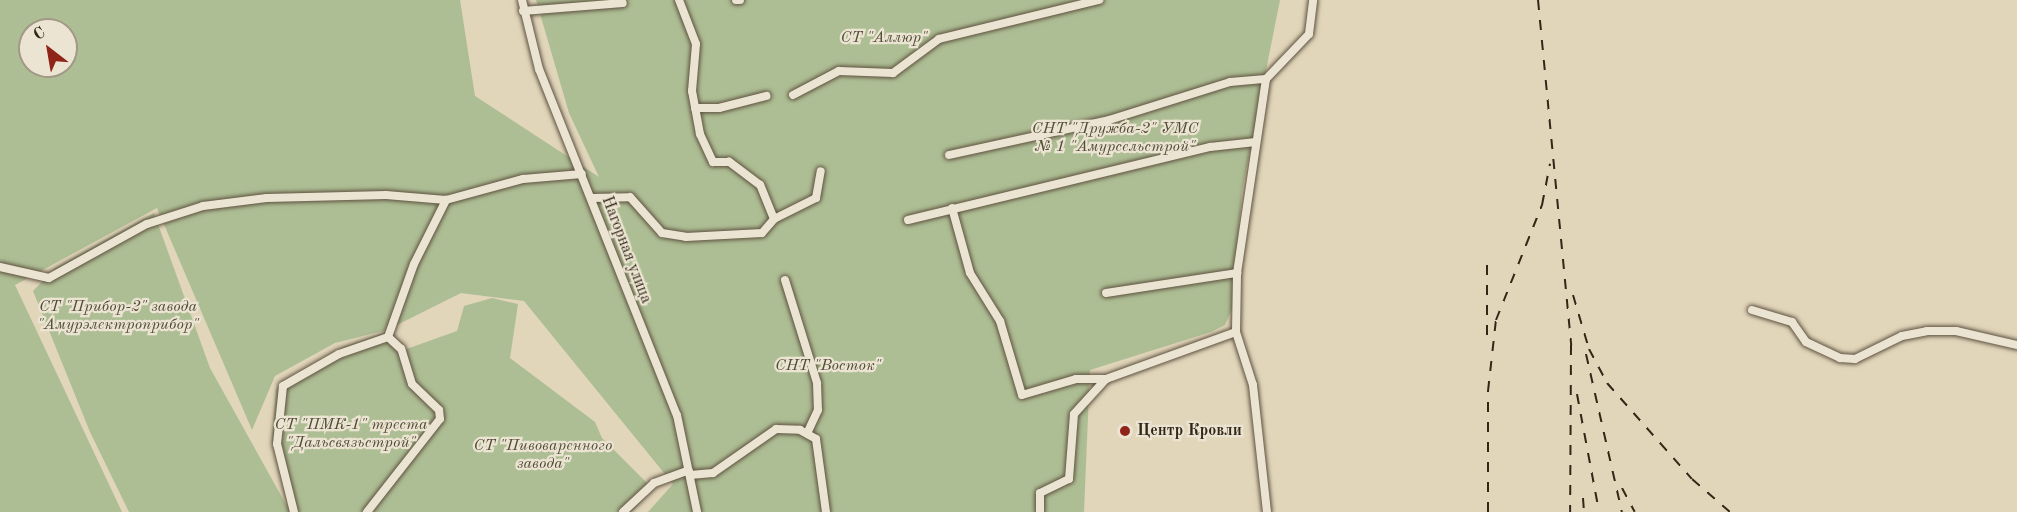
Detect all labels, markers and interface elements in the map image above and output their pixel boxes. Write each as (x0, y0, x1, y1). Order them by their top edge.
north arrow (18, 18, 78, 78)
text: С (31, 25, 48, 44)
park label: СТ "Аллюр" (841, 28, 927, 48)
park label: СНТ "Дружба-2" УМС № 1 "Амурсельстрой" (1032, 119, 1198, 157)
street label: Нагорная улица (597, 194, 655, 306)
park label: СТ "Прибор-2" завода "Амурэлектроприбор" (37, 297, 199, 335)
park label: СНТ "Восток" (775, 356, 881, 376)
park label: СТ "ПМК-1" треста "Дальсвязьстрой" (274, 415, 428, 453)
place label: Центр Кровли (1137, 421, 1242, 441)
marker: Центр Кровли (1118, 424, 1132, 438)
park label: СТ "Пивоваренного завода" (474, 436, 612, 474)

